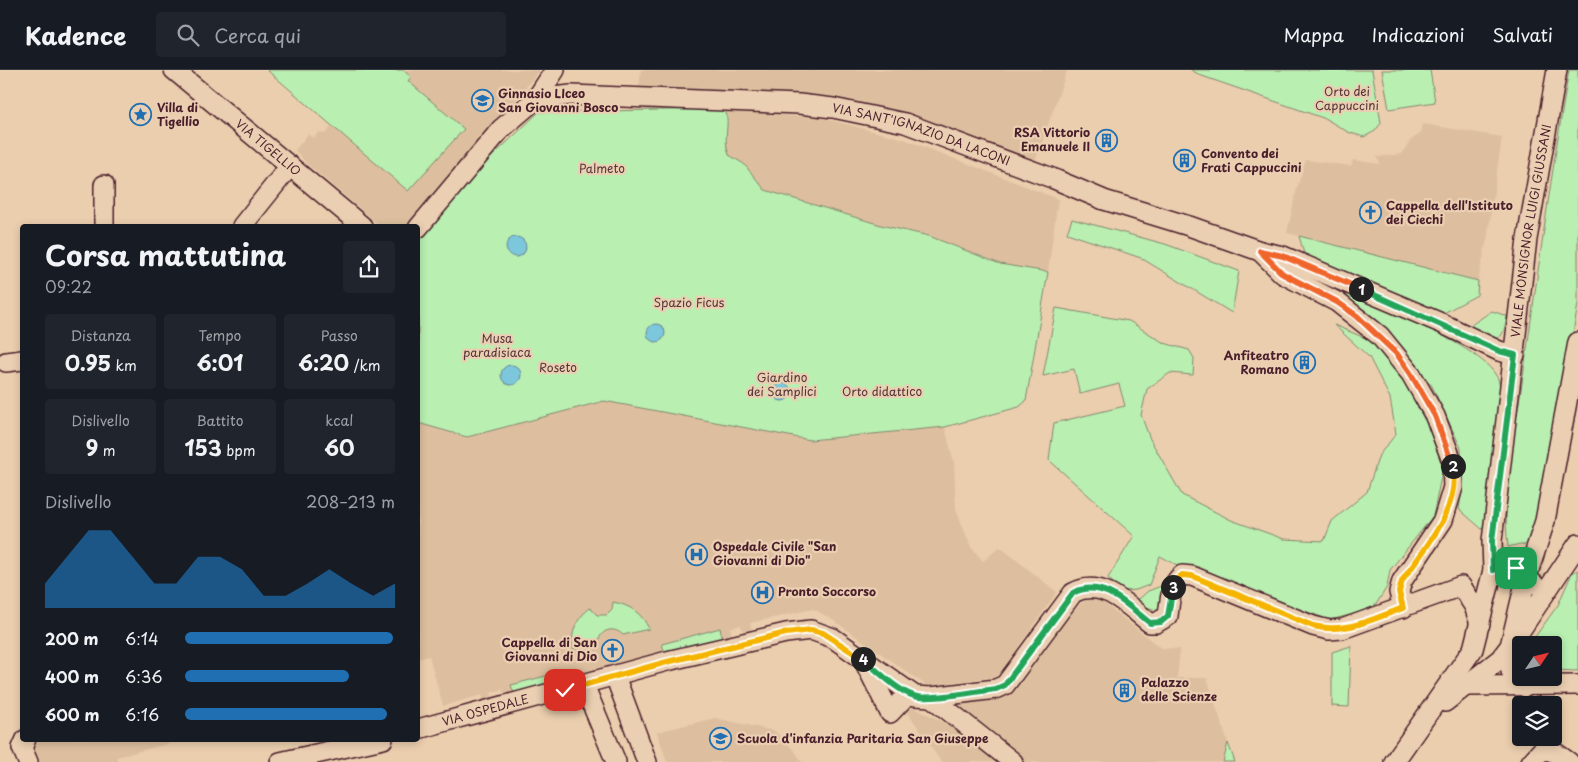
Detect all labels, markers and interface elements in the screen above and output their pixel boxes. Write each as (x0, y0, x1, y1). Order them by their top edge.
search box (156, 12, 506, 57)
text: Kadence (25, 17, 126, 53)
icon: search (174, 21, 202, 49)
text: Cerca qui (214, 21, 301, 49)
text: Mappa (1284, 21, 1344, 48)
text: Indicazioni (1372, 21, 1465, 48)
text: Salvati (1493, 21, 1553, 48)
park label: Orto dei Cappuccini (1315, 82, 1379, 114)
place label: Ginnasio LIceo San Giovanni Bosco (498, 84, 618, 116)
school or university icon: Ginnasio LIceo San Giovanni Bosco (470, 89, 494, 113)
place label: Villa di Tigellio (157, 98, 199, 130)
street label: VIA SANT'IGNAZIO DA LACONI (831, 98, 1013, 169)
place icon: Villa di Tigellio (129, 103, 153, 127)
street label: VIA TIGELLIO (232, 115, 305, 180)
place label: RSA Vittorio Emanuele II (1014, 123, 1090, 155)
street label: VIALE MONSIGNOR LUIGI GIUSSANI (1506, 123, 1555, 338)
building icon: RSA Vittorio Emanuele II (1094, 128, 1118, 152)
place label: Convento dei Frati Cappuccini (1201, 144, 1302, 176)
building icon: Convento dei Frati Cappuccini (1173, 149, 1197, 173)
park label: Palmeto (579, 159, 625, 177)
place label: Cappella dell'Istituto dei Ciechi (1386, 196, 1513, 228)
church icon: Cappella dell'Istituto dei Ciechi (1358, 201, 1382, 225)
text: Corsa mattutina (45, 233, 286, 276)
button: share (343, 241, 395, 293)
text: 09:22 (45, 274, 92, 298)
pin: 1 (1348, 276, 1374, 302)
text: 1 (1358, 279, 1365, 300)
park label: Spazio Ficus (654, 293, 725, 311)
text: Distanza (71, 325, 131, 346)
text: Tempo (199, 325, 241, 346)
text: Passo (321, 325, 358, 346)
park label: Musa paradisiaca (463, 329, 532, 361)
text: 0.95 (65, 346, 111, 378)
text: 6:01 (197, 346, 243, 378)
text: 6:20 (298, 346, 349, 378)
place label: Anfiteatro Romano (1224, 346, 1289, 378)
building icon: Anfiteatro Romano (1293, 351, 1317, 375)
text: km (111, 355, 137, 376)
text: /km (349, 355, 381, 376)
park label: Roseto (539, 358, 577, 376)
park label: Giardino dei Samplici (747, 368, 817, 400)
park label: Orto didattico (842, 382, 922, 400)
text: Dislivello (72, 410, 130, 431)
text: Battito (197, 410, 243, 431)
text: kcal (325, 410, 353, 431)
text: 9 (86, 431, 98, 463)
text: 153 (185, 431, 222, 463)
text: 60 (324, 431, 355, 463)
text: m (98, 440, 116, 461)
text: bpm (222, 440, 255, 461)
pin: 2 (1440, 454, 1466, 478)
text: 2 (1449, 456, 1458, 477)
text: Dislivello (45, 489, 111, 513)
text: 208–213 m (306, 489, 395, 513)
place label: Ospedale Civile "San Giovanni di Dio" (713, 537, 836, 569)
hospital icon: Ospedale Civile "San Giovanni di Dio" (685, 542, 709, 566)
pin (1495, 547, 1537, 589)
icon: arrive (1502, 554, 1530, 582)
pin: 3 (1160, 574, 1186, 600)
text: 3 (1169, 577, 1178, 598)
hospital icon: Pronto Soccorso (750, 580, 774, 604)
place label: Pronto Soccorso (778, 582, 876, 600)
text: 200 m (45, 626, 99, 650)
text: 6:14 (125, 626, 159, 650)
place label: Cappella di San Giovanni di Dio (501, 633, 597, 665)
north arrow (1512, 636, 1562, 686)
map controls (1512, 636, 1562, 746)
church icon: Cappella di San Giovanni di Dio (601, 638, 625, 662)
pin: 4 (850, 646, 876, 672)
text: 4 (859, 649, 868, 670)
text: 400 m (45, 664, 99, 688)
text: 6:36 (125, 664, 163, 688)
pin (544, 669, 586, 711)
place label: Palazzo delle Scienze (1141, 673, 1217, 705)
icon: check (551, 676, 579, 704)
building icon: Palazzo delle Scienze (1113, 678, 1137, 702)
street label: VIA OSPEDALE (440, 689, 531, 730)
button: layers (1512, 696, 1562, 746)
text: 600 m (45, 702, 99, 726)
text: 6:16 (125, 702, 159, 726)
school or university icon: Scuola d'infanzia Paritaria San Giuseppe (709, 727, 733, 751)
place label: Scuola d'infanzia Paritaria San Giuseppe (737, 729, 989, 747)

